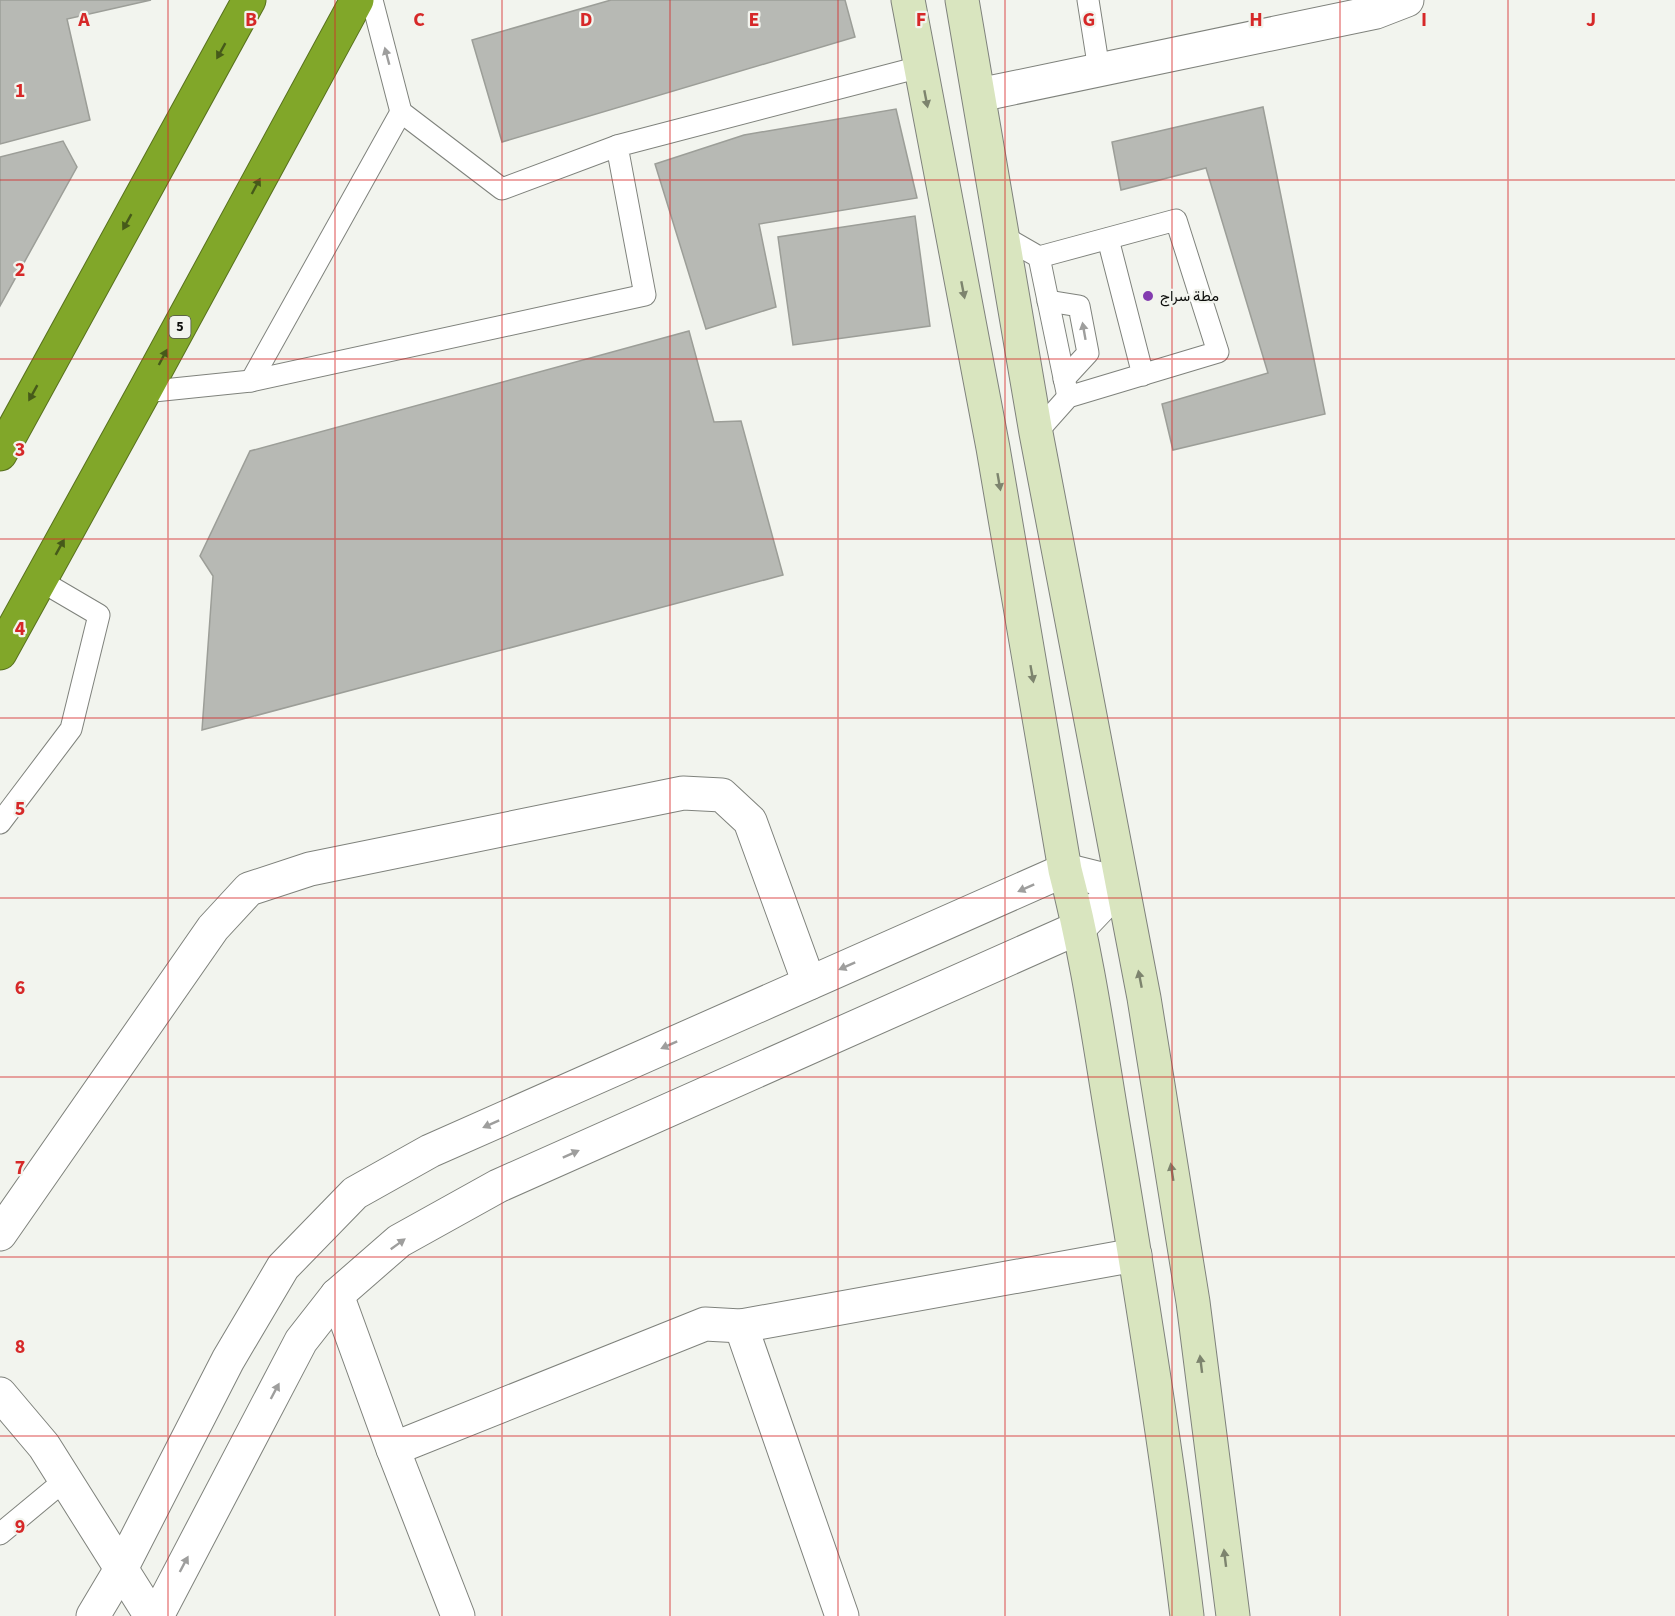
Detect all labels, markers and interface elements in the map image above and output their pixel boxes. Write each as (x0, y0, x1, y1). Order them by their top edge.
text: A (77, 6, 90, 34)
text: B (245, 6, 257, 34)
text: C (413, 6, 425, 34)
text: D (580, 6, 592, 34)
text: E (749, 6, 759, 34)
text: F (916, 6, 926, 34)
text: G (1083, 6, 1095, 34)
text: H (1249, 6, 1263, 34)
text: I (1421, 6, 1427, 34)
text: J (1586, 6, 1596, 34)
one-way arrow (216, 43, 226, 60)
one-way arrow (381, 47, 391, 65)
text: 1 (15, 77, 25, 105)
one-way arrow (922, 89, 931, 108)
one-way arrow (251, 177, 261, 194)
one-way arrow (122, 214, 132, 231)
text: 2 (15, 256, 25, 284)
one-way arrow (959, 281, 968, 300)
place label: مطة سراج (1160, 286, 1219, 307)
marker: مطة سراج (1141, 289, 1155, 303)
road number: 5 (170, 316, 190, 338)
one-way arrow (1079, 322, 1088, 341)
one-way arrow (158, 348, 168, 365)
one-way arrow (28, 385, 38, 402)
text: 3 (15, 436, 25, 464)
one-way arrow (994, 473, 1003, 492)
one-way arrow (55, 538, 65, 555)
text: 4 (15, 615, 26, 643)
one-way arrow (1027, 665, 1036, 684)
text: 5 (15, 795, 25, 823)
one-way arrow (1017, 883, 1035, 893)
one-way arrow (839, 962, 856, 971)
one-way arrow (1135, 970, 1144, 989)
text: 6 (15, 974, 25, 1002)
one-way arrow (660, 1040, 678, 1050)
one-way arrow (481, 1119, 499, 1129)
one-way arrow (562, 1149, 580, 1159)
text: 7 (15, 1154, 25, 1182)
one-way arrow (1167, 1162, 1176, 1181)
one-way arrow (390, 1237, 406, 1250)
text: 8 (15, 1333, 25, 1361)
one-way arrow (1196, 1355, 1206, 1374)
one-way arrow (270, 1383, 280, 1400)
text: 9 (15, 1513, 25, 1541)
one-way arrow (1221, 1548, 1230, 1567)
one-way arrow (179, 1555, 189, 1573)

